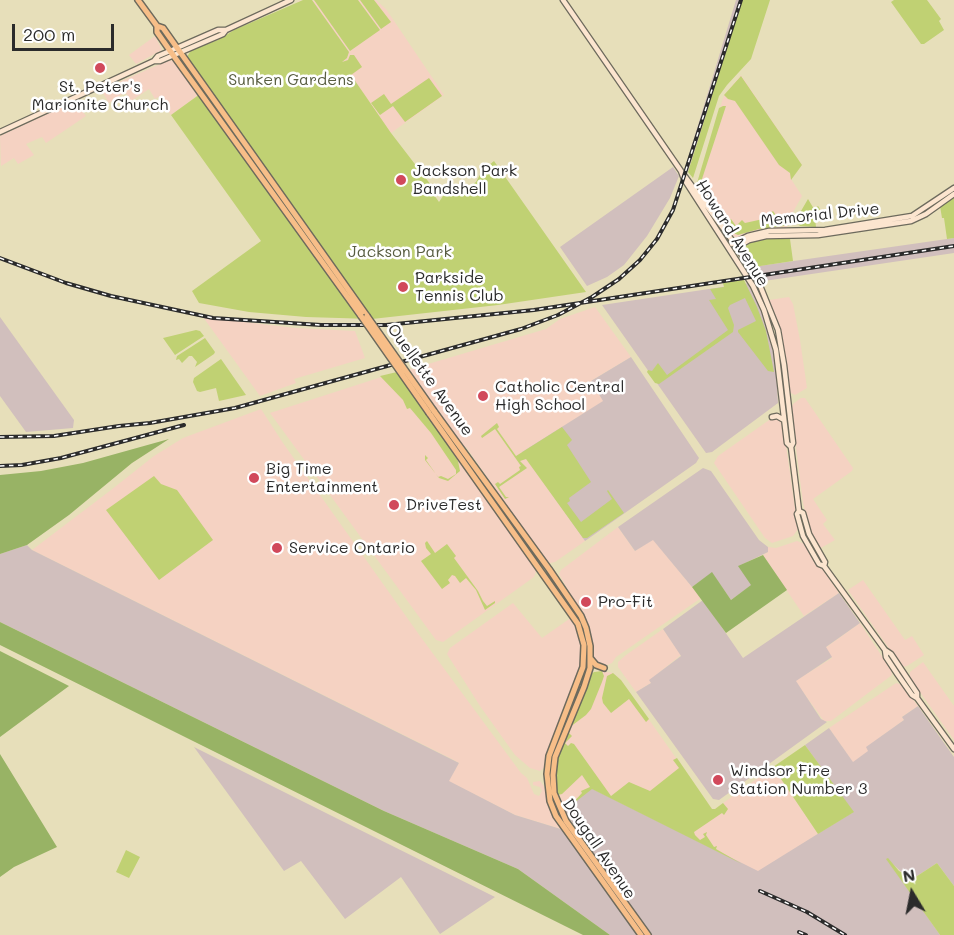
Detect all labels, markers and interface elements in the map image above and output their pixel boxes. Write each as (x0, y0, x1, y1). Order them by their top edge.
scale bar (15, 12, 117, 50)
text: 200 m (23, 22, 75, 46)
marker: St. Peter's Marionite Church (93, 61, 107, 75)
park label: Sunken Gardens (228, 70, 354, 90)
place label: St. Peter's Marionite Church (32, 77, 168, 115)
place label: Jackson Park Bandshell (413, 161, 517, 199)
marker: Jackson Park Bandshell (394, 173, 408, 187)
street label: Howard Avenue (692, 176, 772, 290)
street label: Memorial Drive (760, 199, 880, 231)
park label: Jackson Park (348, 242, 452, 262)
place label: Parkside Tennis Club (415, 268, 504, 306)
marker: Parkside Tennis Club (396, 280, 410, 294)
street label: Ouellette Avenue (383, 320, 477, 440)
place label: Catholic Central High School (495, 377, 625, 415)
marker: Catholic Central High School (476, 389, 490, 403)
place label: Big Time Entertainment (266, 459, 378, 497)
marker: Big Time Entertainment (247, 471, 261, 485)
place label: DriveTest (406, 495, 482, 515)
marker: DriveTest (387, 498, 401, 512)
place label: Service Ontario (289, 538, 415, 558)
marker: Service Ontario (270, 541, 284, 555)
place label: Pro-Fit (598, 592, 653, 612)
marker: Pro-Fit (579, 595, 593, 609)
place label: Windsor Fire Station Number 3 (730, 761, 867, 799)
marker: Windsor Fire Station Number 3 (711, 773, 725, 787)
street label: Dougall Avenue (558, 795, 640, 903)
north arrow (882, 863, 942, 923)
text: N (901, 863, 917, 886)

